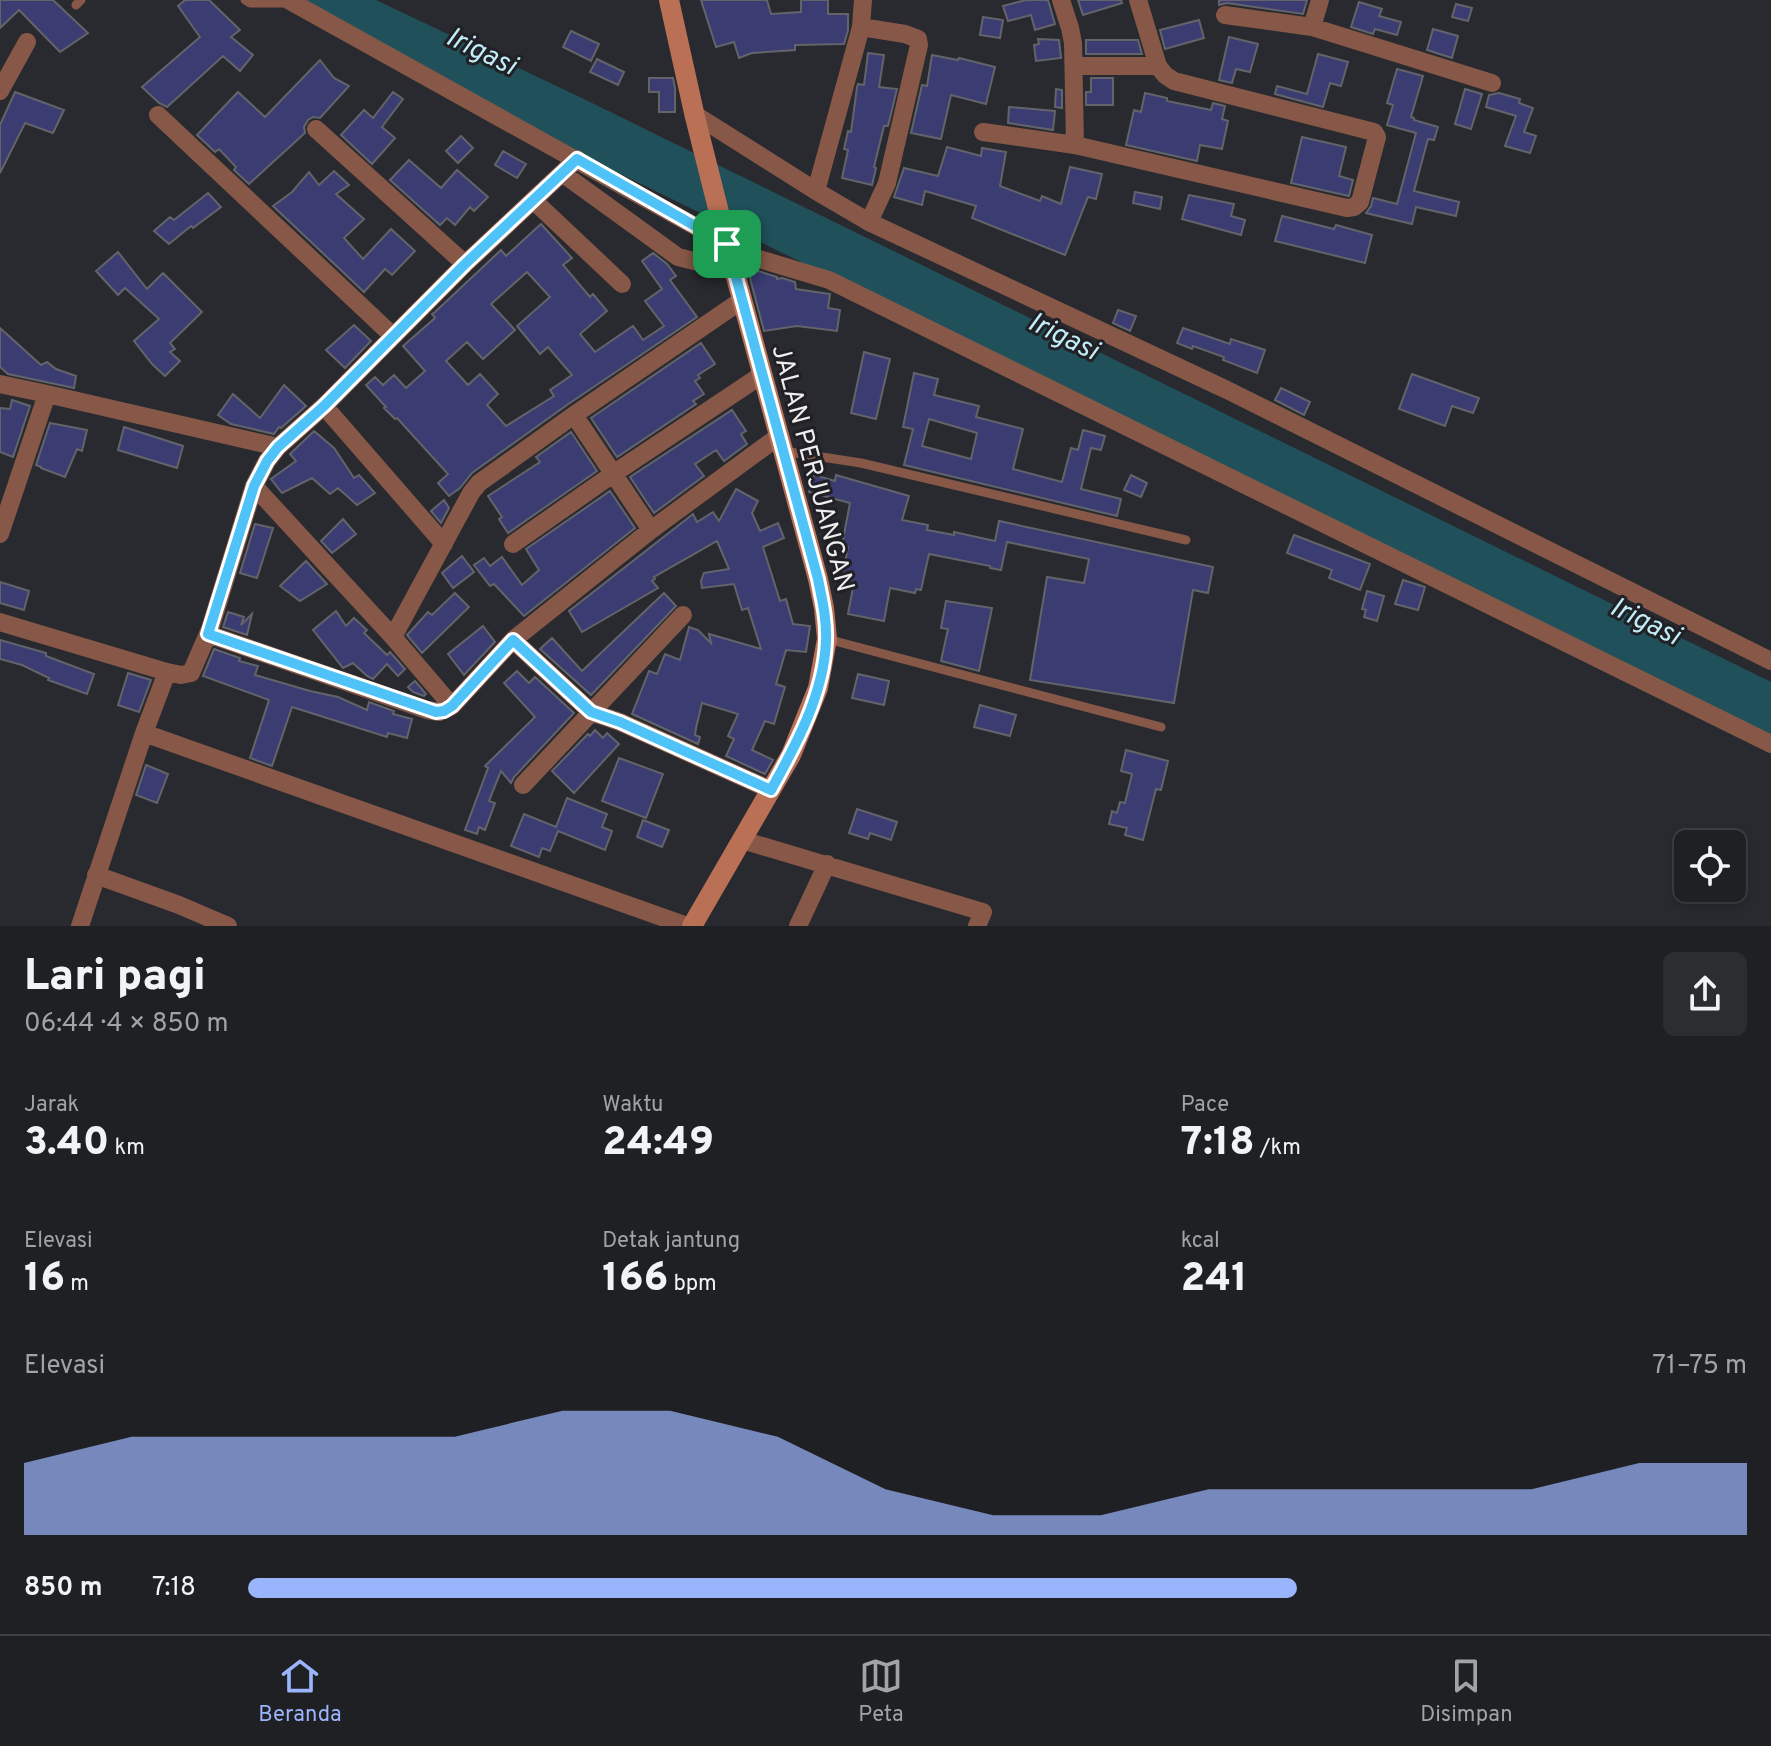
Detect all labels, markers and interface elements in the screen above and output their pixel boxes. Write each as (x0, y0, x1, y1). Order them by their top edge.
water label: Irigasi (440, 20, 524, 86)
pin (693, 210, 761, 278)
icon: arrive (705, 222, 749, 266)
water label: Irigasi (1022, 305, 1106, 371)
street label: JALAN PERJUANGAN (763, 341, 860, 596)
water label: Irigasi (1604, 590, 1688, 656)
map controls (1674, 830, 1746, 902)
button: locate (1674, 830, 1746, 902)
text: Lari pagi (24, 950, 206, 1006)
button: share (1663, 952, 1747, 1036)
text: 06:44 · 4 × 850 m (24, 1008, 229, 1041)
text: Jarak (24, 1092, 79, 1119)
text: Waktu (602, 1092, 663, 1119)
text: Pace (1181, 1092, 1229, 1119)
text: 3.40 (24, 1119, 109, 1169)
text: 24:49 (602, 1119, 714, 1169)
text: 7:18 (1181, 1119, 1255, 1169)
text: km (109, 1135, 145, 1162)
text: /km (1255, 1135, 1301, 1162)
text: Elevasi (24, 1228, 93, 1255)
text: Detak jantung (602, 1228, 740, 1255)
text: kcal (1181, 1228, 1220, 1255)
text: 16 (24, 1255, 65, 1305)
text: 166 (602, 1255, 668, 1305)
text: 241 (1181, 1255, 1248, 1305)
text: m (65, 1271, 89, 1298)
text: bpm (668, 1271, 717, 1298)
text: Elevasi (24, 1350, 105, 1383)
text: 71–75 m (1652, 1350, 1747, 1383)
text: 850 m (24, 1572, 103, 1605)
text: 7:18 (152, 1572, 196, 1605)
tab: Beranda (258, 1654, 342, 1729)
tab: Peta (858, 1654, 904, 1729)
tab: Disimpan (1420, 1654, 1513, 1729)

